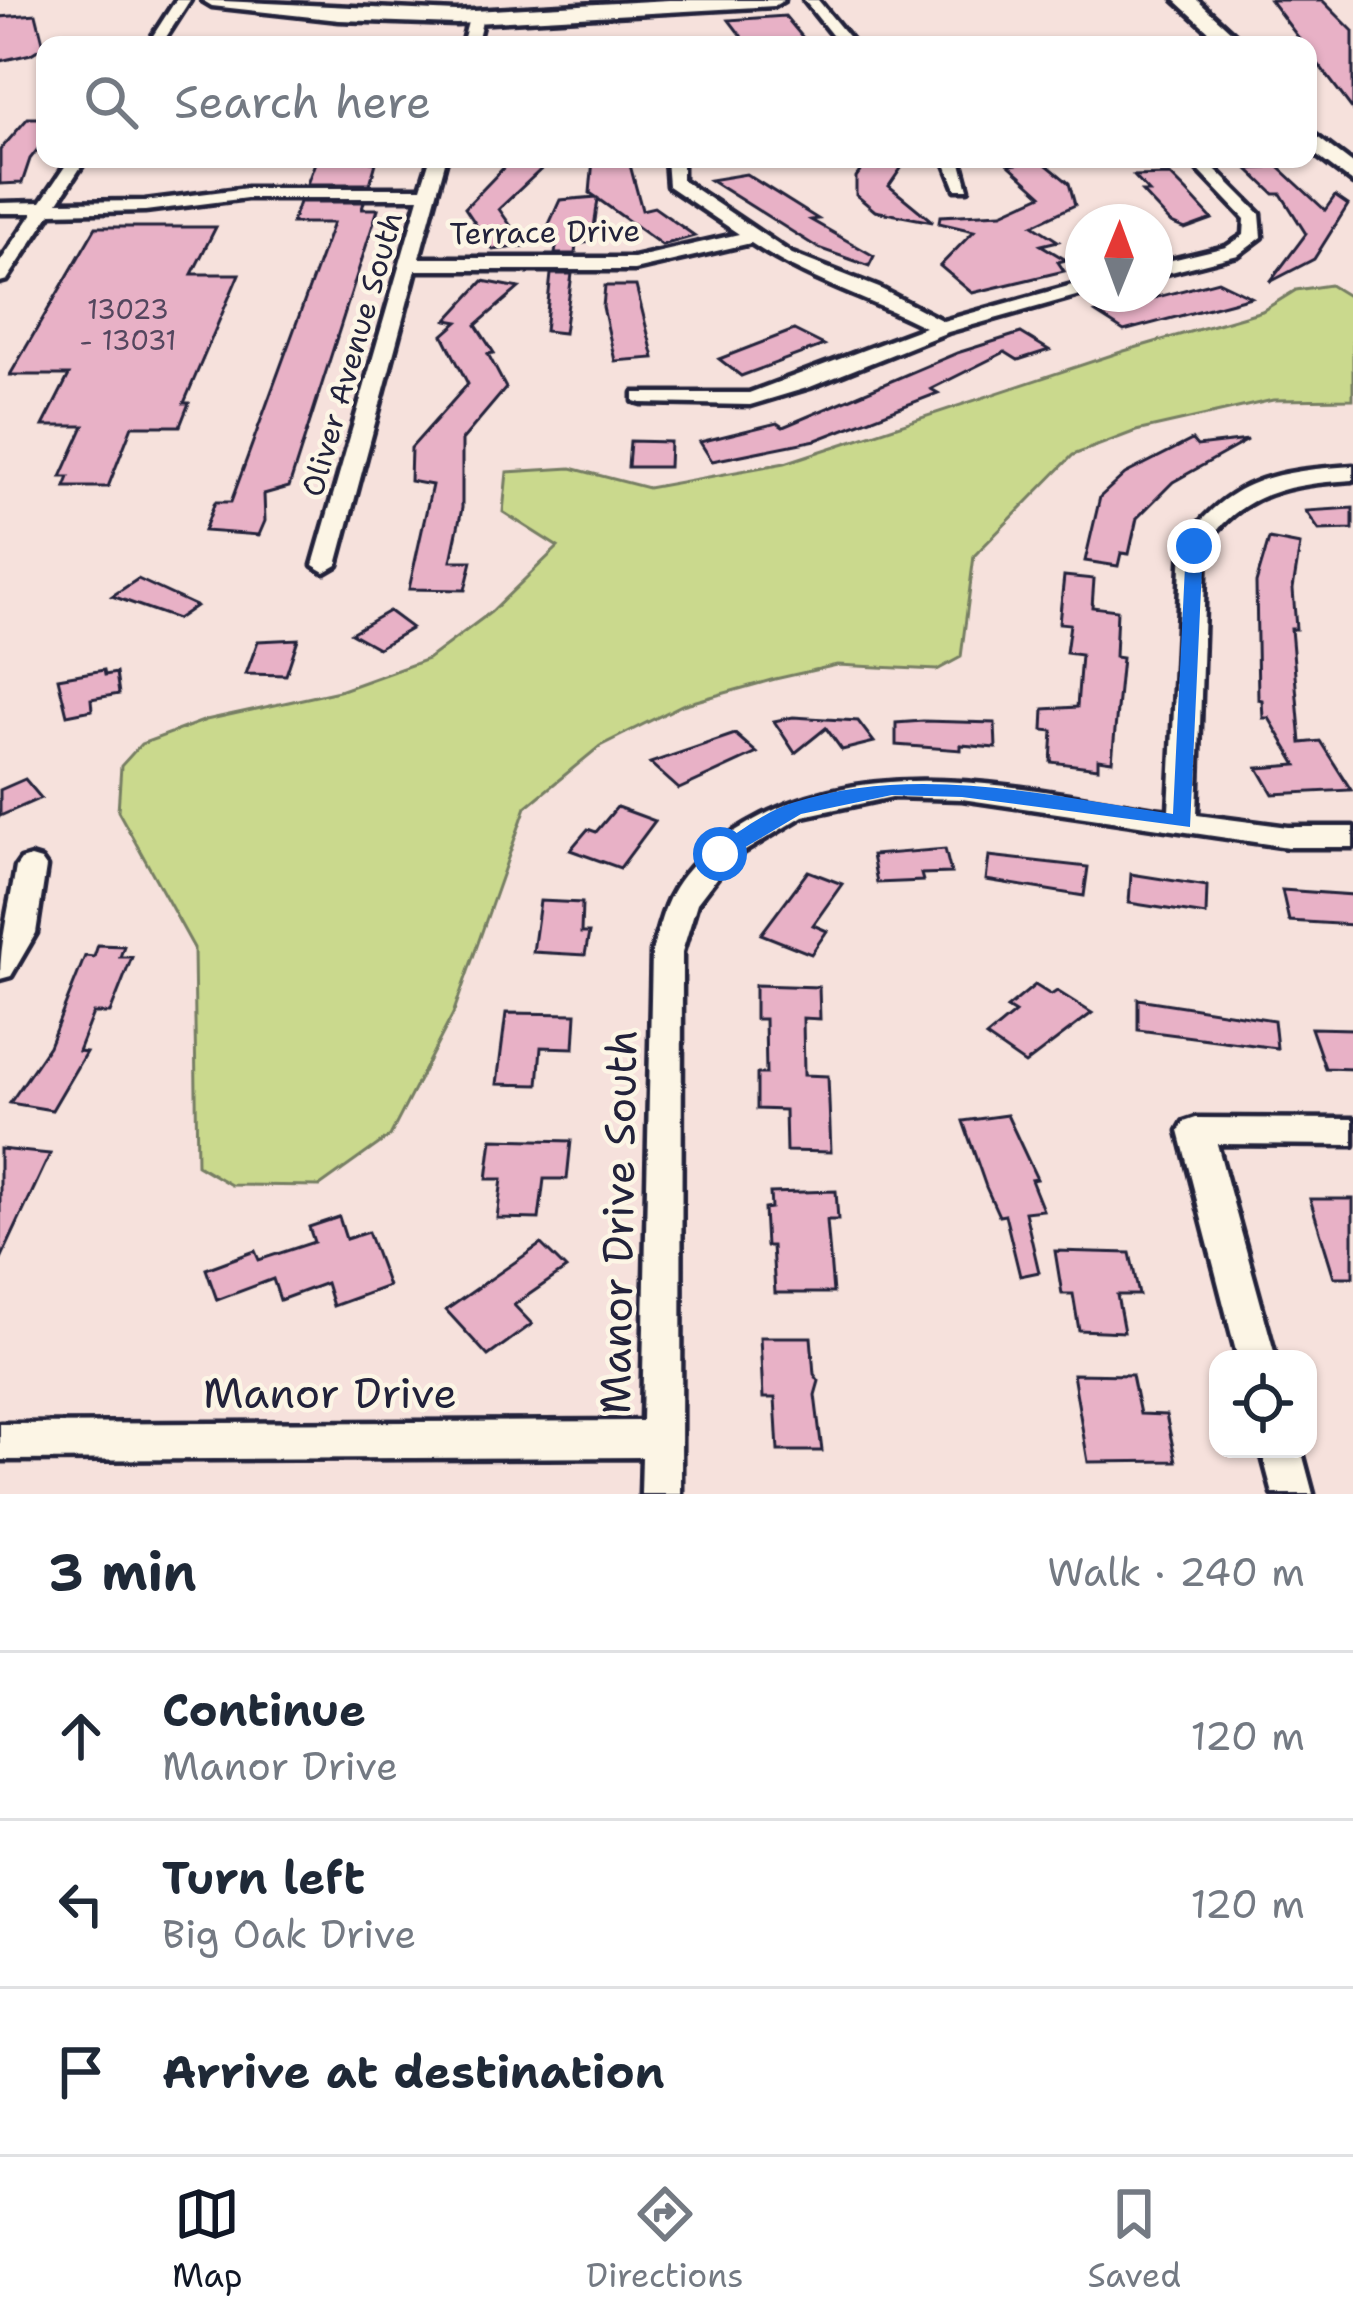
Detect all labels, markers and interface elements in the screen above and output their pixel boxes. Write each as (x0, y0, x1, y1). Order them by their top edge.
search box (36, 36, 1317, 168)
icon: search (78, 69, 144, 135)
text: Search here (174, 72, 431, 132)
north arrow (1065, 204, 1173, 312)
street label: Oliver Avenue South (292, 207, 412, 501)
street label: Terrace Drive (449, 210, 641, 254)
house number: 13023 - 13031 (80, 291, 176, 359)
route end (1167, 519, 1221, 573)
route start (693, 827, 747, 881)
street label: Manor Drive South (587, 1029, 649, 1415)
map controls (1209, 1350, 1317, 1458)
button: locate (1209, 1350, 1317, 1458)
street label: Manor Drive (203, 1365, 457, 1421)
text: 3 min (48, 1538, 197, 1606)
text: Walk · 240 m (1047, 1546, 1305, 1598)
text: Continue (162, 1680, 366, 1740)
icon: ahead (48, 1703, 114, 1769)
text: 120 m (1190, 1710, 1305, 1762)
text: Manor Drive (162, 1740, 398, 1792)
text: Turn left (162, 1848, 365, 1908)
icon: left (48, 1871, 114, 1937)
text: 120 m (1190, 1878, 1305, 1930)
text: Big Oak Drive (162, 1908, 416, 1960)
icon: arrive (48, 2039, 114, 2105)
text: Arrive at destination (162, 2042, 665, 2102)
tab: Map (172, 2181, 243, 2298)
tab: Directions (586, 2181, 744, 2298)
tab: Saved (1087, 2181, 1181, 2298)

